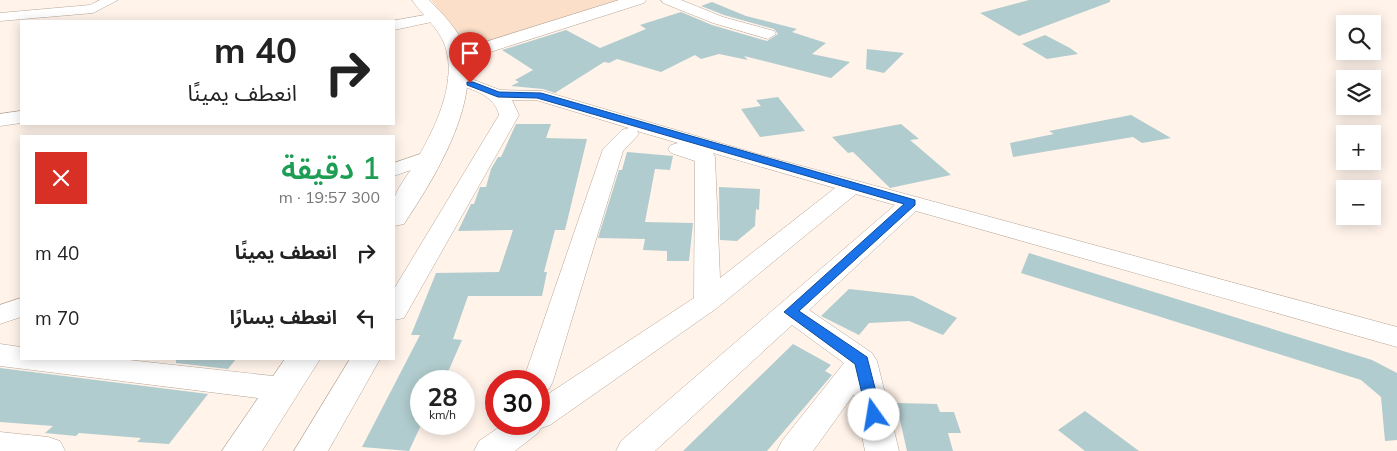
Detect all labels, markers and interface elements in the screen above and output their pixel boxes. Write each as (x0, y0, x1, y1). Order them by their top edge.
map controls (1336, 15, 1381, 225)
button: search (1336, 15, 1381, 60)
text: 40 m (214, 28, 297, 72)
pin (449, 32, 491, 83)
icon: arrive (456, 39, 484, 67)
icon: right (315, 40, 380, 105)
button: layers (1336, 70, 1381, 115)
text: انعطف يمينًا (187, 79, 297, 107)
button: + (1336, 125, 1381, 170)
text: 1 دقيقة (281, 149, 380, 187)
button: close (35, 152, 87, 204)
button: − (1336, 180, 1381, 225)
text: 300 m · 19:57 (279, 187, 380, 207)
icon: right (352, 239, 380, 267)
text: انعطف يمينًا (235, 240, 337, 264)
text: 40 m (35, 241, 79, 265)
icon: left (352, 304, 380, 332)
text: انعطف يسارًا (230, 305, 337, 329)
text: 70 m (35, 306, 79, 330)
speed limit sign: 30 (485, 370, 550, 435)
text: 28 (427, 381, 458, 412)
position arrow (847, 388, 899, 440)
text: km/h (429, 407, 456, 422)

